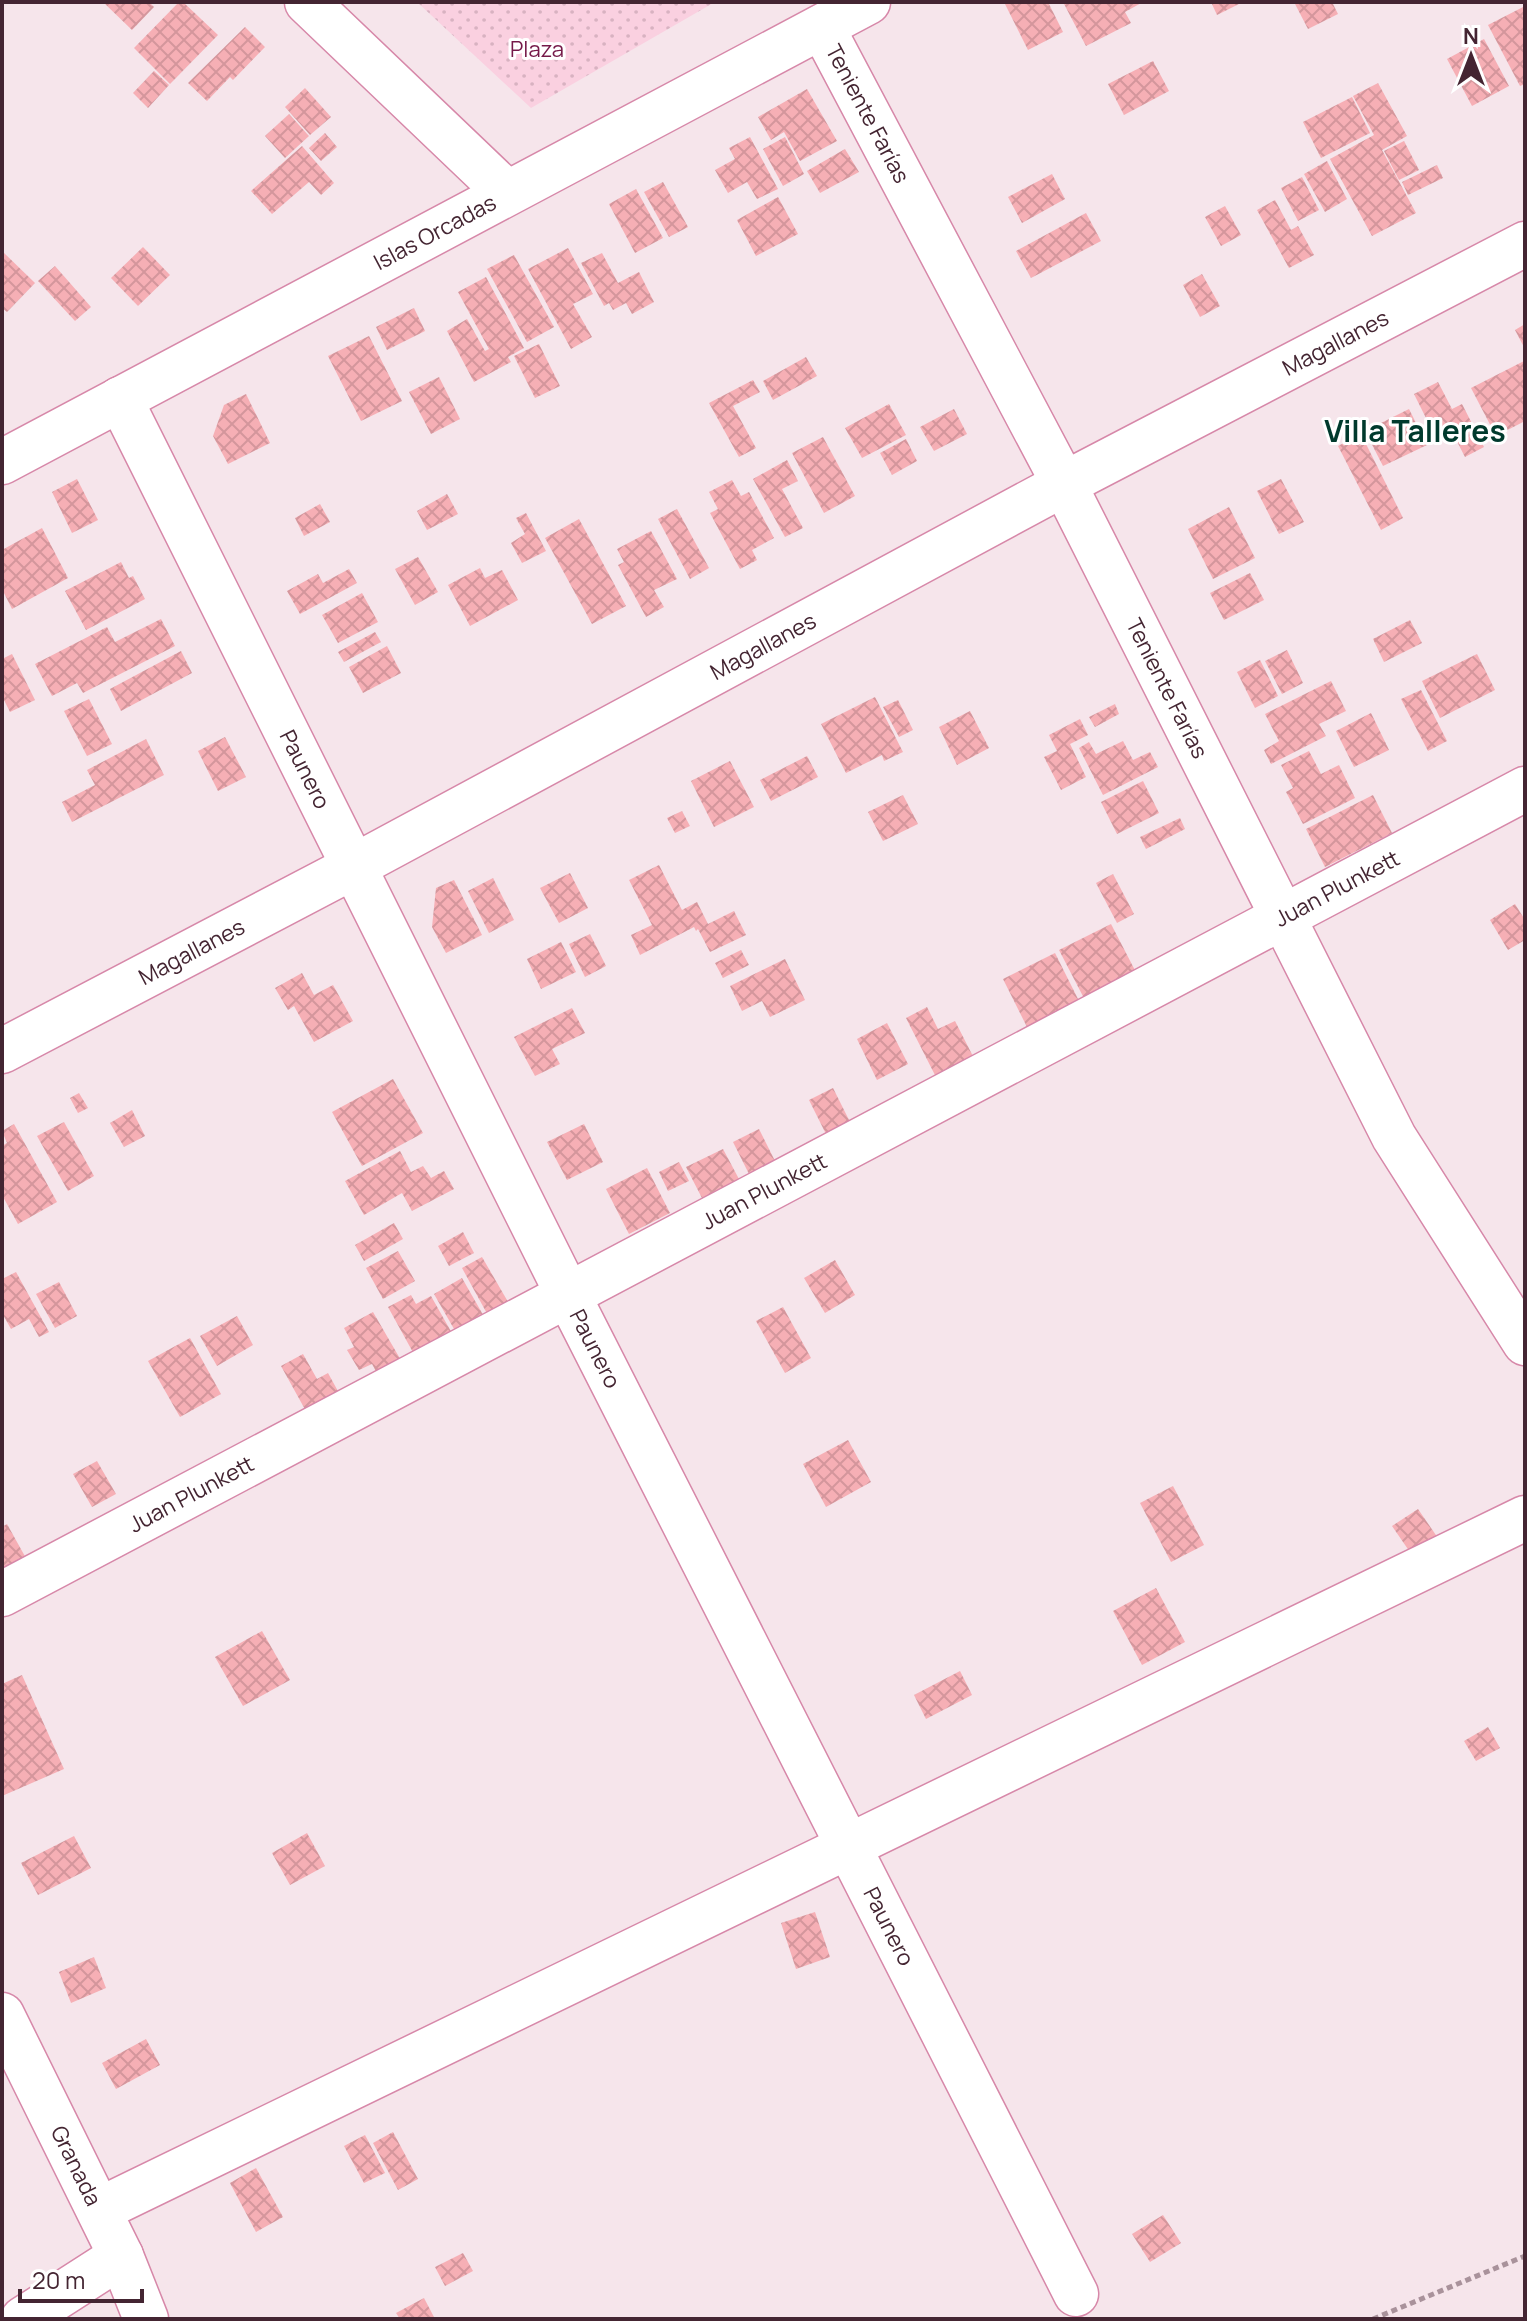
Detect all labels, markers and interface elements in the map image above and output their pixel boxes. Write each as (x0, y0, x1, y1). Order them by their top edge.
north arrow (1431, 16, 1511, 96)
text: N (1463, 21, 1479, 51)
park label: Plaza (510, 34, 564, 64)
street label: Teniente Farías (819, 39, 917, 188)
street label: Islas Orcadas (368, 187, 501, 277)
street label: Magallanes (1277, 303, 1394, 383)
district label: Villa Talleres (1324, 410, 1506, 451)
street label: Magallanes (705, 605, 821, 687)
street label: Teniente Farías (1119, 613, 1215, 763)
street label: Paunero (273, 725, 337, 814)
street label: Juan Plunkett (1269, 843, 1405, 934)
street label: Magallanes (133, 911, 250, 992)
street label: Juan Plunkett (696, 1146, 832, 1237)
street label: Paunero (563, 1304, 628, 1393)
street label: Juan Plunkett (123, 1449, 259, 1539)
street label: Paunero (856, 1882, 922, 1971)
street label: Granada (44, 2121, 109, 2211)
scale bar (20, 2253, 142, 2303)
text: 20 m (32, 2263, 85, 2296)

